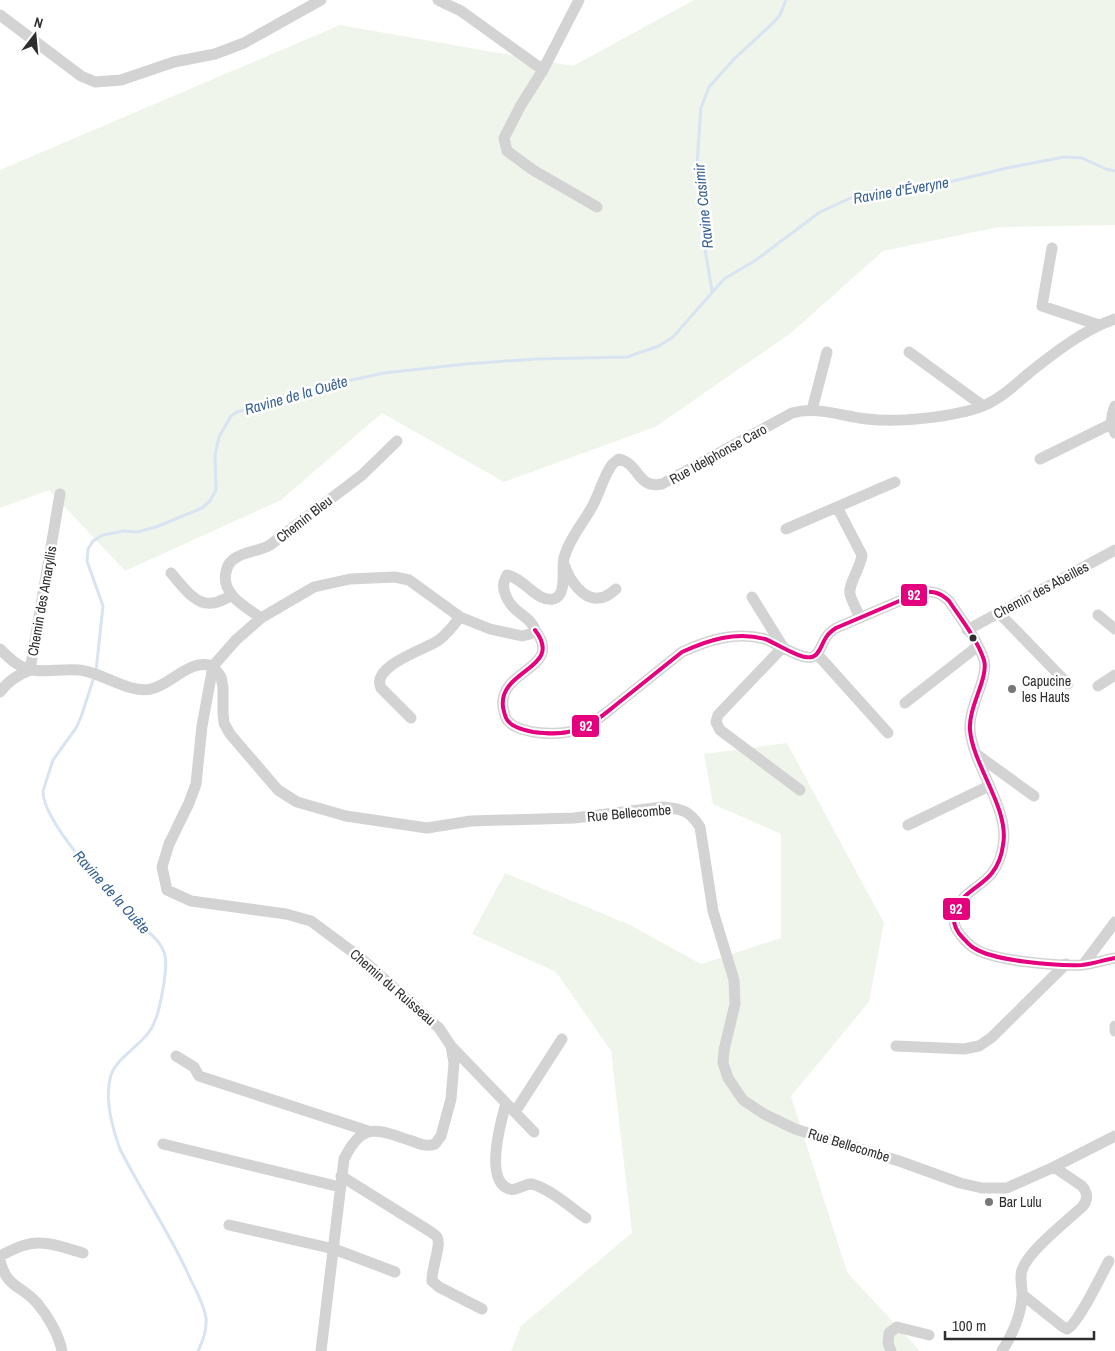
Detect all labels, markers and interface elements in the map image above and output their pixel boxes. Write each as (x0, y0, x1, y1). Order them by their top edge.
north arrow (10, 10, 60, 60)
text: N (32, 13, 45, 32)
water label: Ravine Casimir (688, 162, 718, 250)
water label: Ravine d'Éveryne (852, 171, 951, 209)
water label: Ravine de la Ouête (242, 370, 350, 420)
street label: Rue Idelphonse Caro (666, 420, 770, 488)
street label: Chemin Bleu (272, 491, 336, 547)
street label: Chemin des Amaryllis (23, 544, 61, 658)
street label: Chemin des Abeilles (990, 557, 1092, 623)
line badge: 92 (900, 583, 928, 607)
text: 92 (908, 586, 920, 604)
unlabelled marker (968, 633, 978, 643)
place label: Capucine les Hauts (1022, 672, 1071, 706)
marker: Capucine les Hauts (1006, 683, 1018, 695)
line badge: 92 (571, 714, 600, 738)
text: 92 (580, 717, 592, 735)
street label: Rue Bellecombe (586, 800, 672, 826)
water label: Ravine de la Ouête (69, 846, 155, 939)
line badge: 92 (942, 897, 971, 921)
text: 92 (950, 900, 962, 918)
street label: Chemin du Ruisseau (346, 945, 440, 1029)
street label: Rue Bellecombe (806, 1124, 892, 1166)
place label: Bar Lulu (999, 1193, 1042, 1211)
marker: Bar Lulu (983, 1196, 995, 1208)
scale bar (945, 1308, 1094, 1340)
text: 100 m (952, 1315, 986, 1336)

